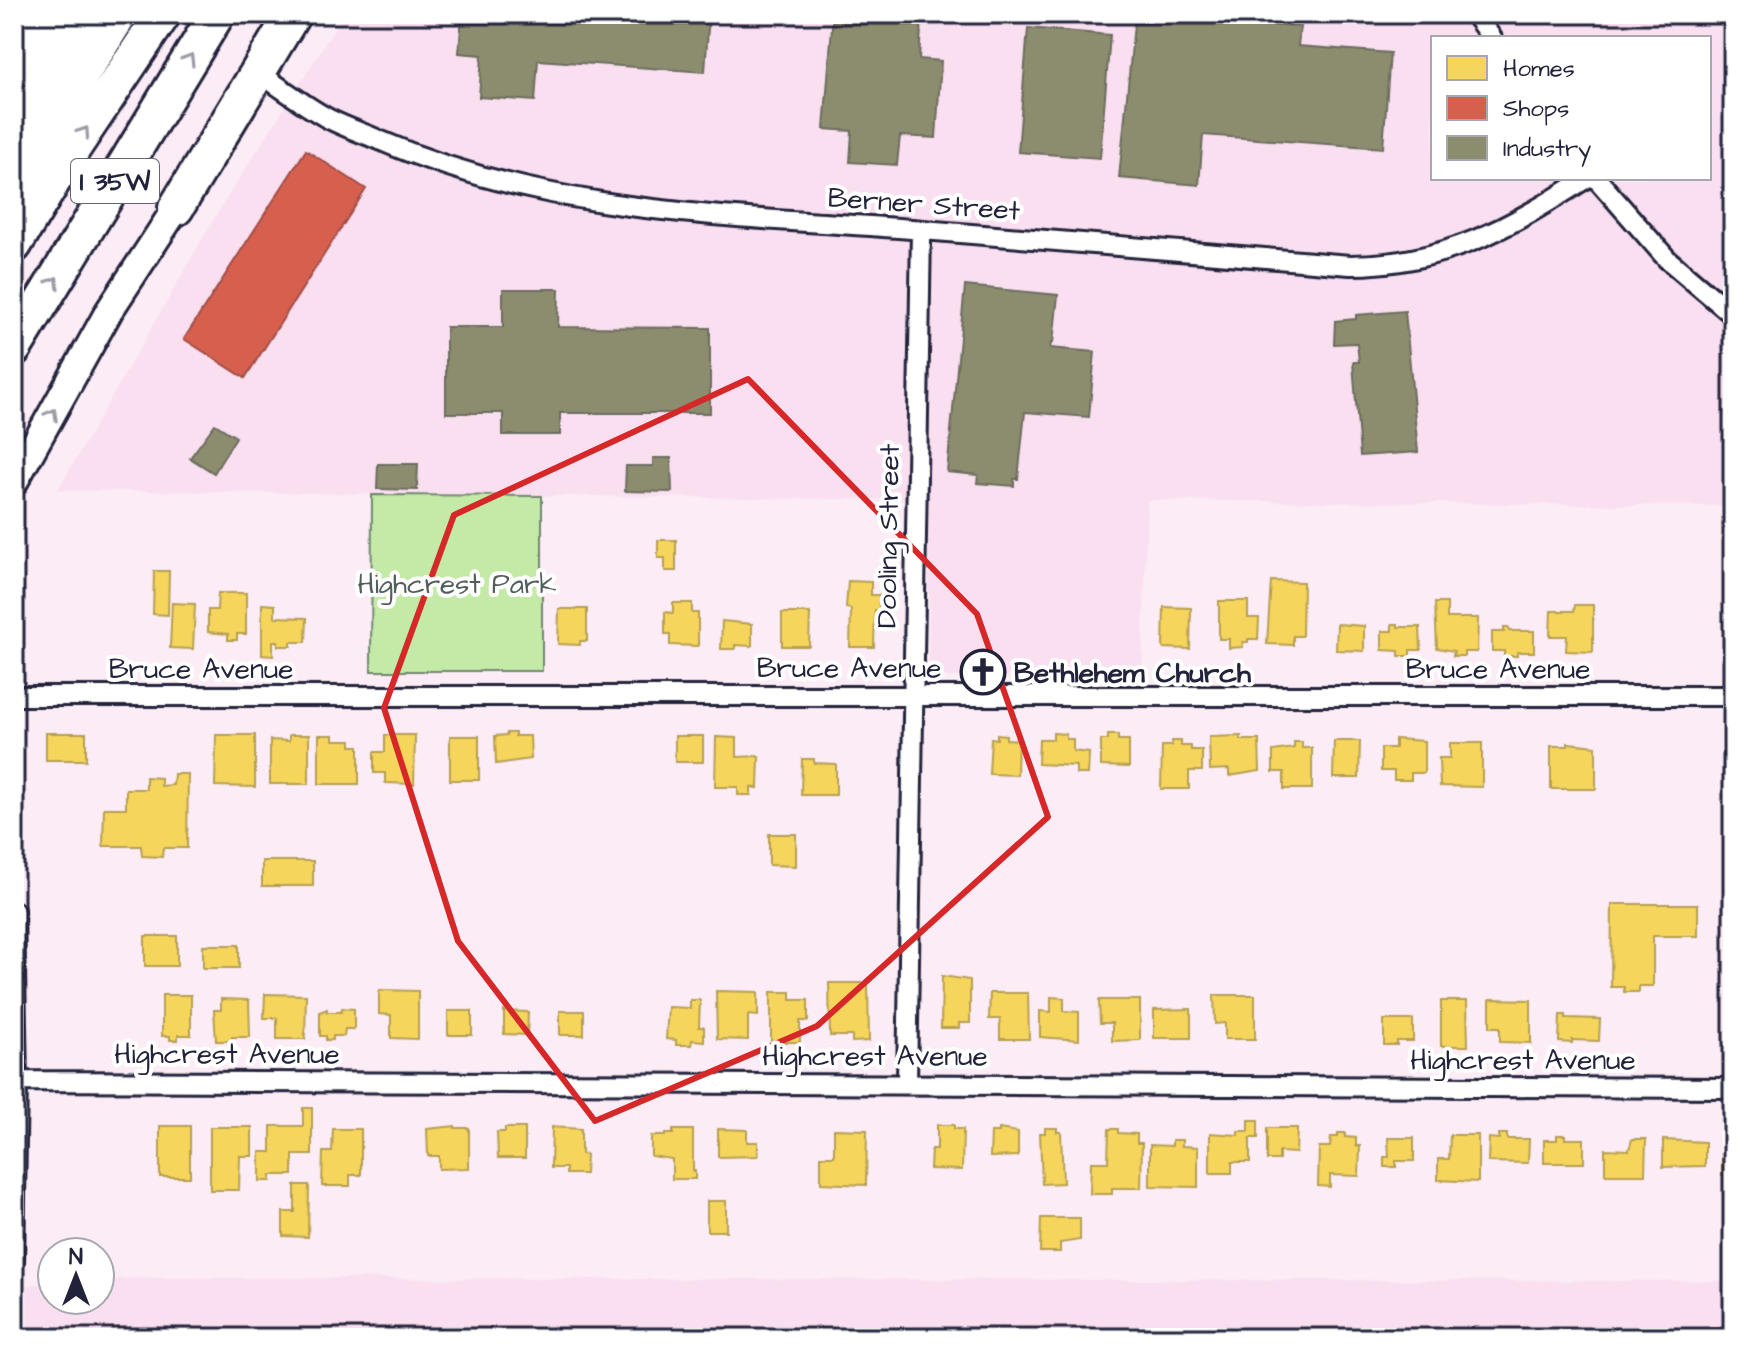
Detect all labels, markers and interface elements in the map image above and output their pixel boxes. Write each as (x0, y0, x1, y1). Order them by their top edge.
legend (1431, 36, 1711, 180)
text: Homes (1503, 52, 1575, 86)
one-way arrow (180, 53, 195, 68)
text: Shops (1503, 92, 1569, 126)
one-way arrow (74, 126, 89, 140)
text: Industry (1503, 132, 1591, 167)
road number: I 35W (71, 159, 159, 203)
street label: Berner Street (826, 178, 1022, 231)
one-way arrow (45, 276, 60, 291)
one-way arrow (42, 407, 57, 422)
street label: Dooling Street (867, 443, 911, 629)
park label: Highcrest Park (357, 565, 557, 605)
church icon: Bethlehem Church (959, 648, 1007, 696)
street label: Bruce Avenue (757, 649, 941, 688)
street label: Bruce Avenue (109, 650, 293, 689)
street label: Bruce Avenue (1406, 650, 1590, 689)
place label: Bethlehem Church (1014, 654, 1252, 693)
street label: Highcrest Avenue (114, 1035, 340, 1075)
street label: Highcrest Avenue (762, 1037, 988, 1077)
street label: Highcrest Avenue (1410, 1041, 1636, 1081)
north arrow (36, 1236, 116, 1316)
text: N (69, 1242, 83, 1273)

